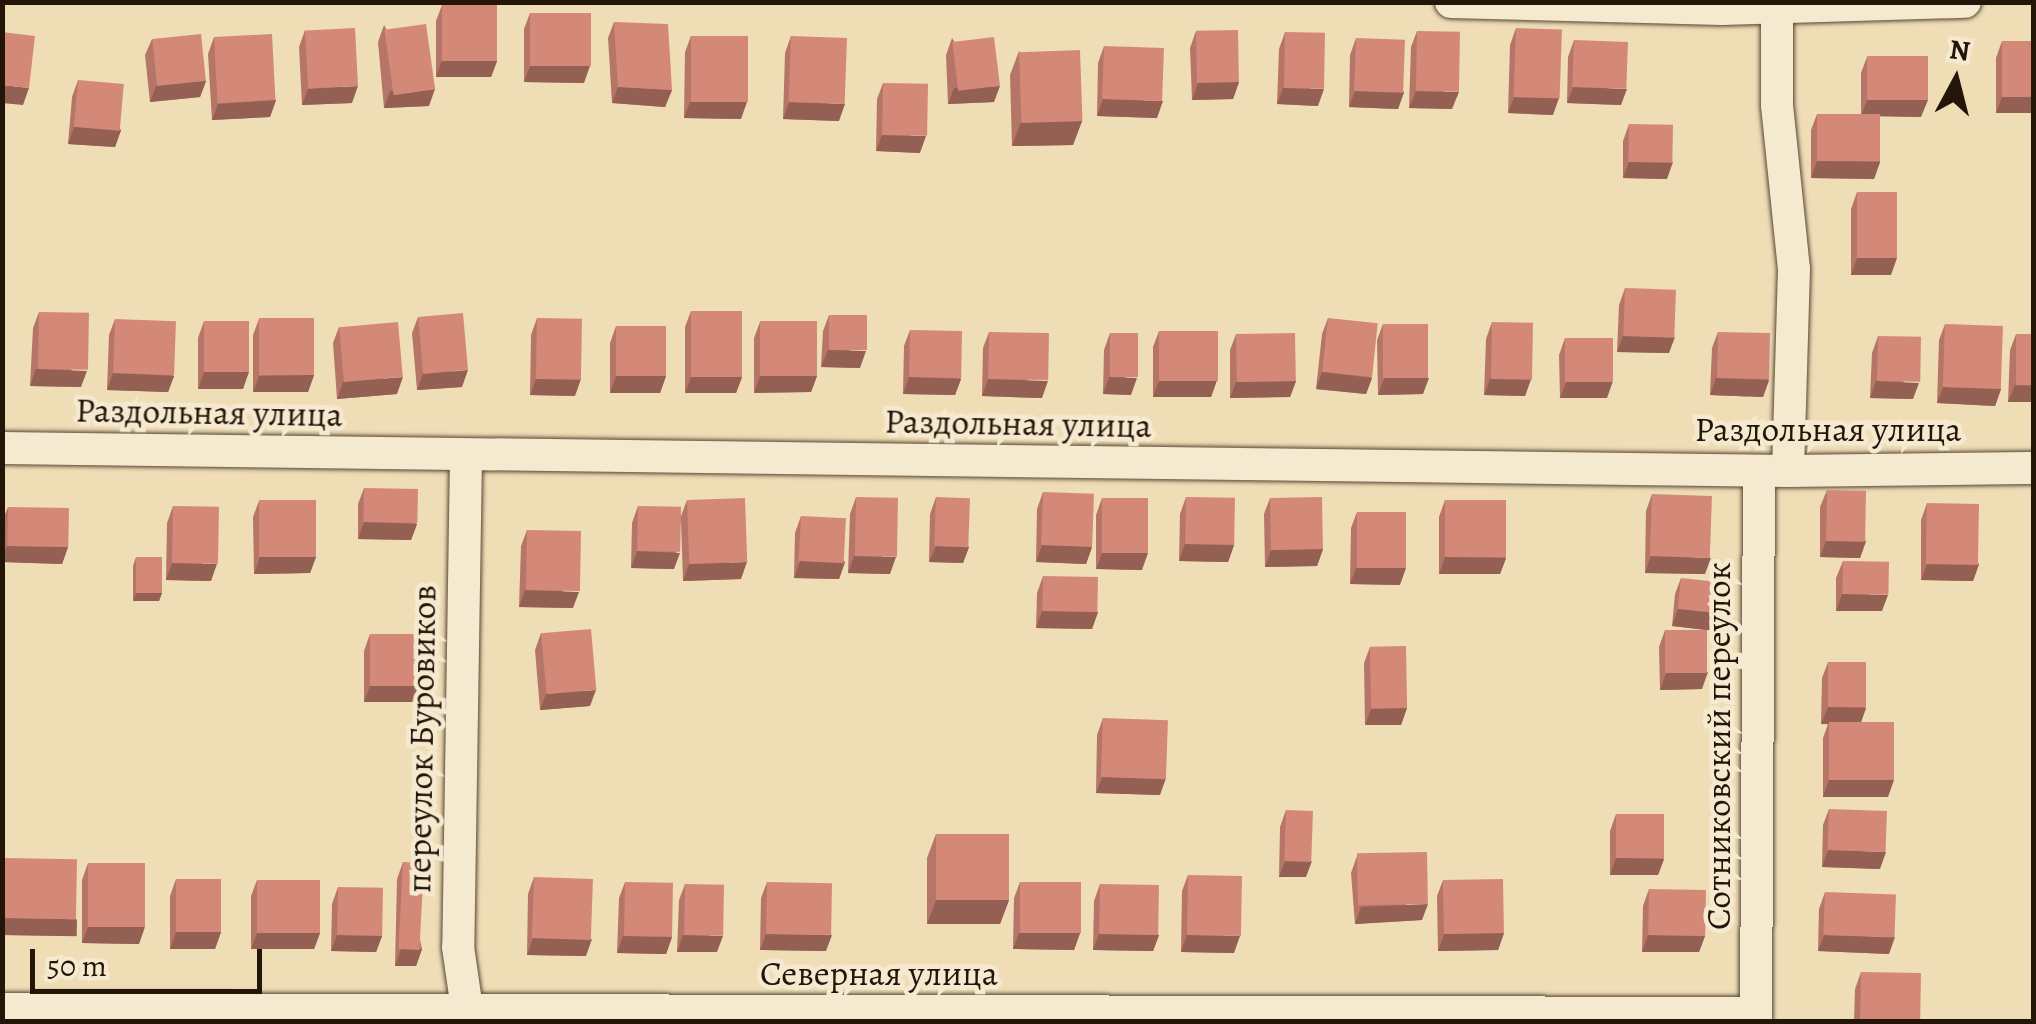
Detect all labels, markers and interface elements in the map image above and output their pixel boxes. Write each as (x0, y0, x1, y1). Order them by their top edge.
north arrow (1906, 30, 2006, 130)
text: N (1947, 30, 1972, 70)
street label: Раздольная улица (75, 389, 343, 435)
street label: Раздольная улица (884, 400, 1152, 446)
street label: Раздольная улица (1694, 408, 1962, 450)
street label: Сотниковский переулок (1697, 562, 1739, 930)
street label: переулок Буровиков (397, 585, 445, 893)
scale bar (35, 929, 268, 991)
text: 50 m (47, 946, 107, 986)
street label: Северная улица (760, 952, 998, 994)

